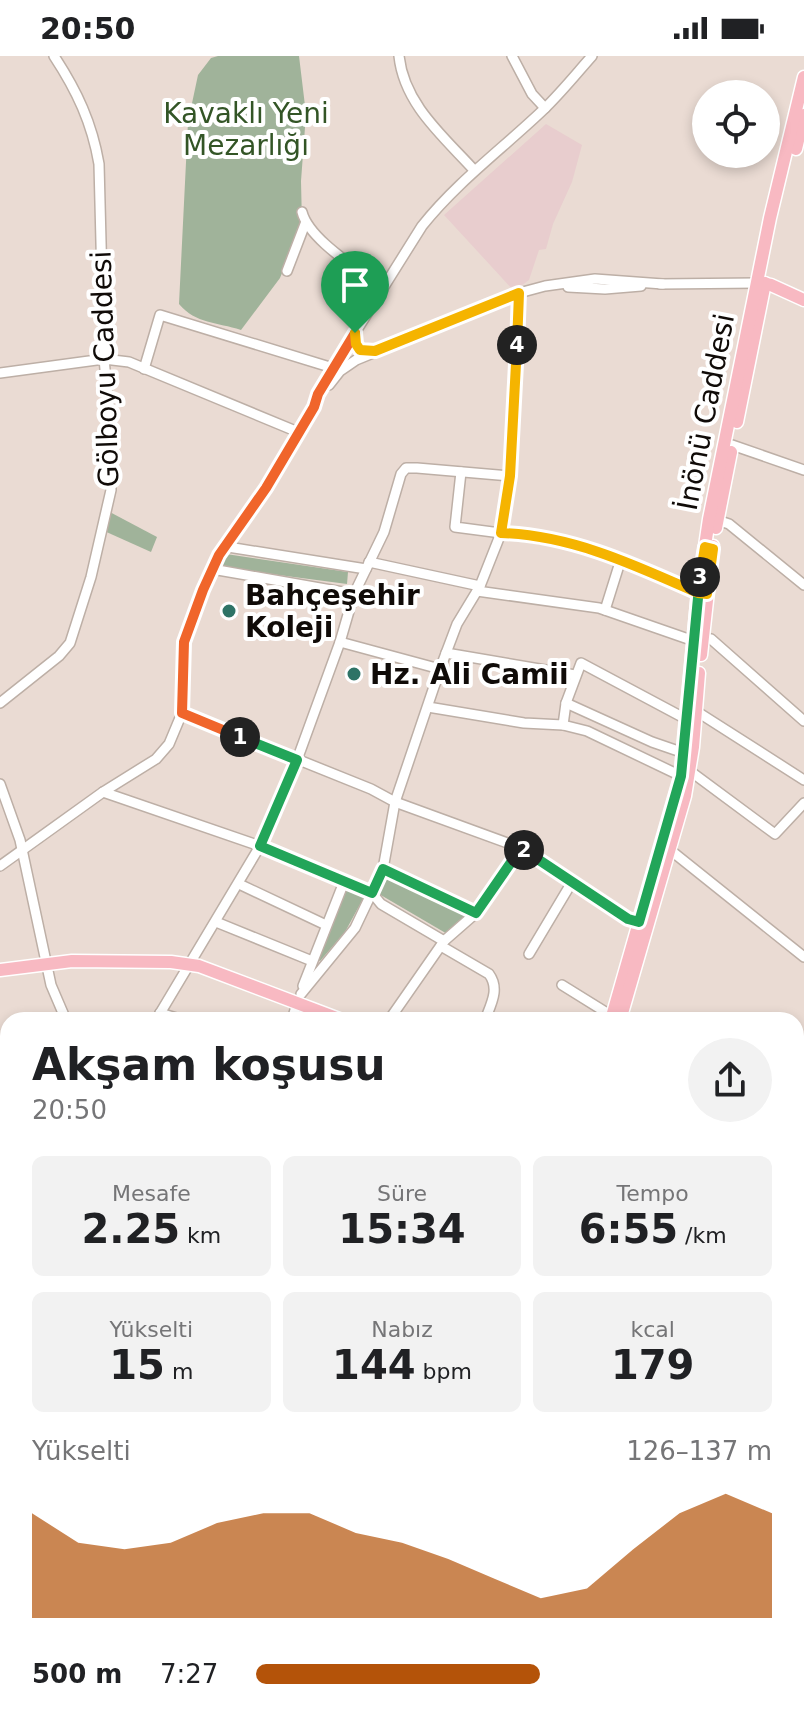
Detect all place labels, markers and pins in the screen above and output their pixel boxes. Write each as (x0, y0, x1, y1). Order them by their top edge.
pin (321, 251, 389, 333)
pin: 4 (497, 325, 537, 365)
pin: 3 (680, 557, 720, 597)
place label: Bahçeşehir Koleji (245, 579, 420, 644)
marker: Bahçeşehir Koleji (220, 602, 238, 620)
place label: Hz. Ali Camii (370, 658, 569, 691)
marker: Hz. Ali Camii (345, 665, 363, 683)
pin: 1 (220, 717, 260, 757)
pin: 2 (504, 830, 544, 870)

